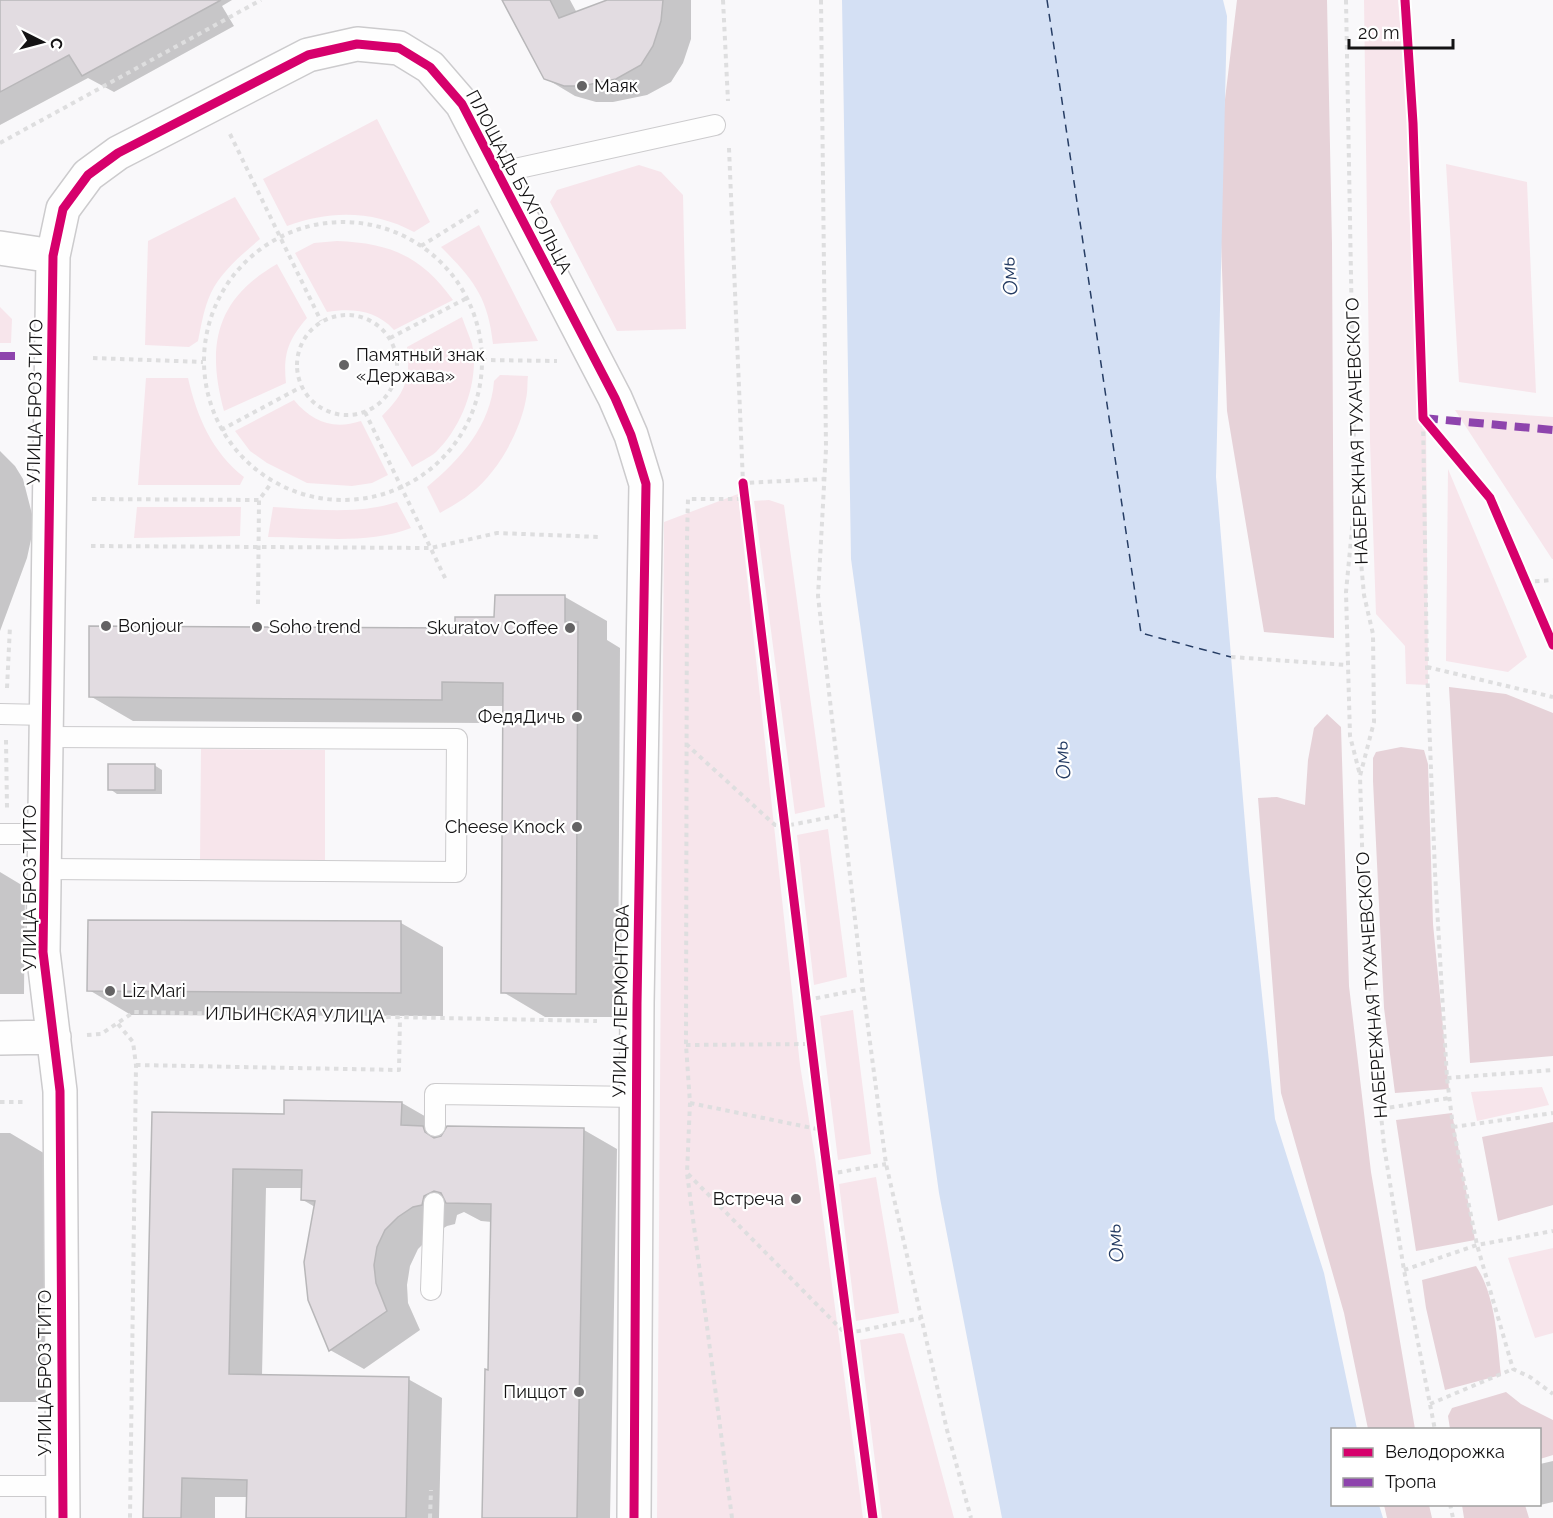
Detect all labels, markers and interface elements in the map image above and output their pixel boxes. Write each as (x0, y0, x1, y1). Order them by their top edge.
north arrow (12, 12, 72, 72)
scale bar (1349, 12, 1452, 50)
text: 20 m (1358, 22, 1400, 43)
text: С (46, 37, 66, 50)
place label: Маяк (594, 75, 638, 96)
marker: Маяк (575, 79, 589, 93)
street label: ПЛОЩАДЬ БУХГОЛЬЦА (462, 86, 577, 277)
water label: Омь (995, 255, 1023, 297)
street label: НАБЕРЕЖНАЯ ТУХАЧЕВСКОГО (1341, 297, 1372, 565)
street label: УЛИЦА БРОЗ ТИТО (23, 319, 46, 485)
place label: Памятный знак «Держава» (356, 344, 485, 386)
marker: Памятный знак «Держава» (337, 358, 351, 372)
place label: Bonjour (118, 615, 184, 636)
place label: Soho trend (269, 616, 361, 637)
place label: Skuratov Coffee (427, 617, 558, 638)
marker: Bonjour (99, 619, 113, 633)
marker: Soho trend (250, 620, 264, 634)
marker: Skuratov Coffee (563, 621, 577, 635)
place label: ФедяДичь (478, 706, 565, 727)
marker: ФедяДичь (570, 710, 584, 724)
water label: Омь (1048, 739, 1076, 781)
street label: УЛИЦА БРОЗ ТИТО (19, 805, 40, 971)
place label: Cheese Knock (445, 816, 565, 837)
marker: Cheese Knock (570, 820, 584, 834)
street label: НАБЕРЕЖНАЯ ТУХАЧЕВСКОГО (1352, 851, 1391, 1119)
street label: УЛИЦА ЛЕРМОНТОВА (608, 904, 633, 1098)
place label: Liz Mari (122, 980, 186, 1001)
marker: Liz Mari (103, 984, 117, 998)
street label: ИЛЬИНСКАЯ УЛИЦА (205, 1002, 385, 1027)
place label: Встреча (713, 1188, 784, 1209)
marker: Встреча (789, 1192, 803, 1206)
water label: Омь (1101, 1222, 1129, 1264)
street label: УЛИЦА БРОЗ ТИТО (34, 1290, 55, 1456)
place label: Пиццот (503, 1381, 567, 1402)
marker: Пиццот (572, 1385, 586, 1399)
legend (1331, 1428, 1541, 1506)
text: Велодорожка (1385, 1441, 1505, 1462)
text: Тропа (1385, 1471, 1436, 1492)

